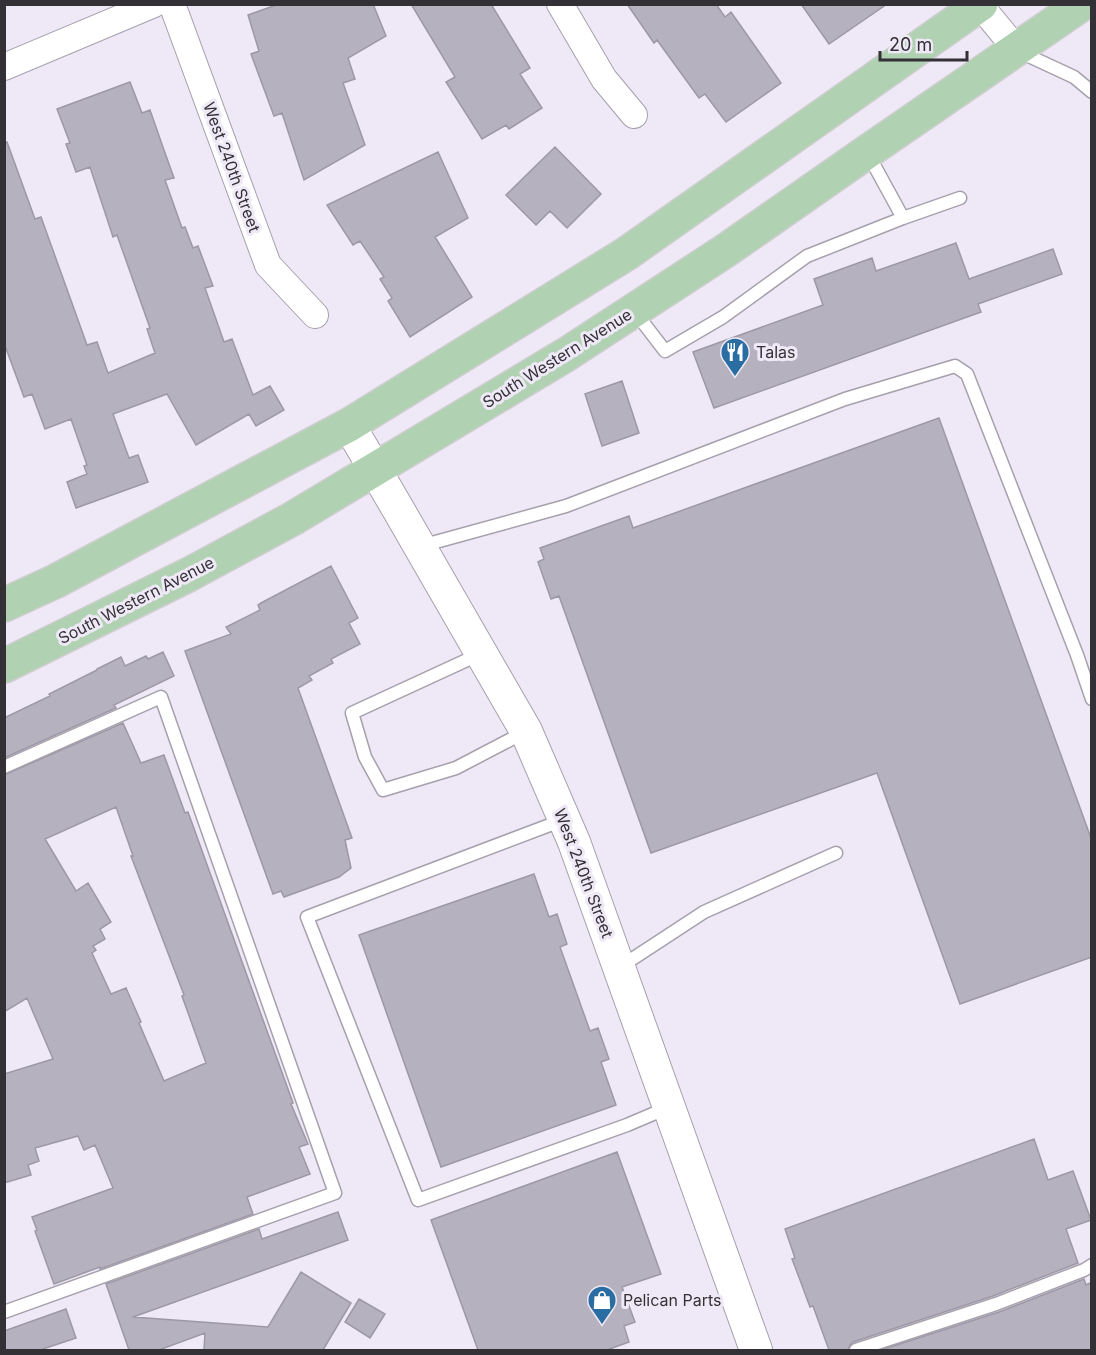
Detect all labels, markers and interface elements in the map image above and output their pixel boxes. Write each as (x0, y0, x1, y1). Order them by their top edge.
scale bar (880, 24, 967, 62)
text: 20 m (889, 34, 932, 55)
street label: West 240th Street (199, 99, 265, 235)
street label: South Western Avenue (479, 304, 635, 412)
restaurant icon: Talas (719, 336, 751, 378)
place label: Talas (756, 342, 795, 362)
street label: South Western Avenue (55, 552, 217, 648)
street label: West 240th Street (550, 805, 618, 941)
shop icon: Pelican Parts (586, 1284, 618, 1326)
place label: Pelican Parts (623, 1290, 721, 1310)

